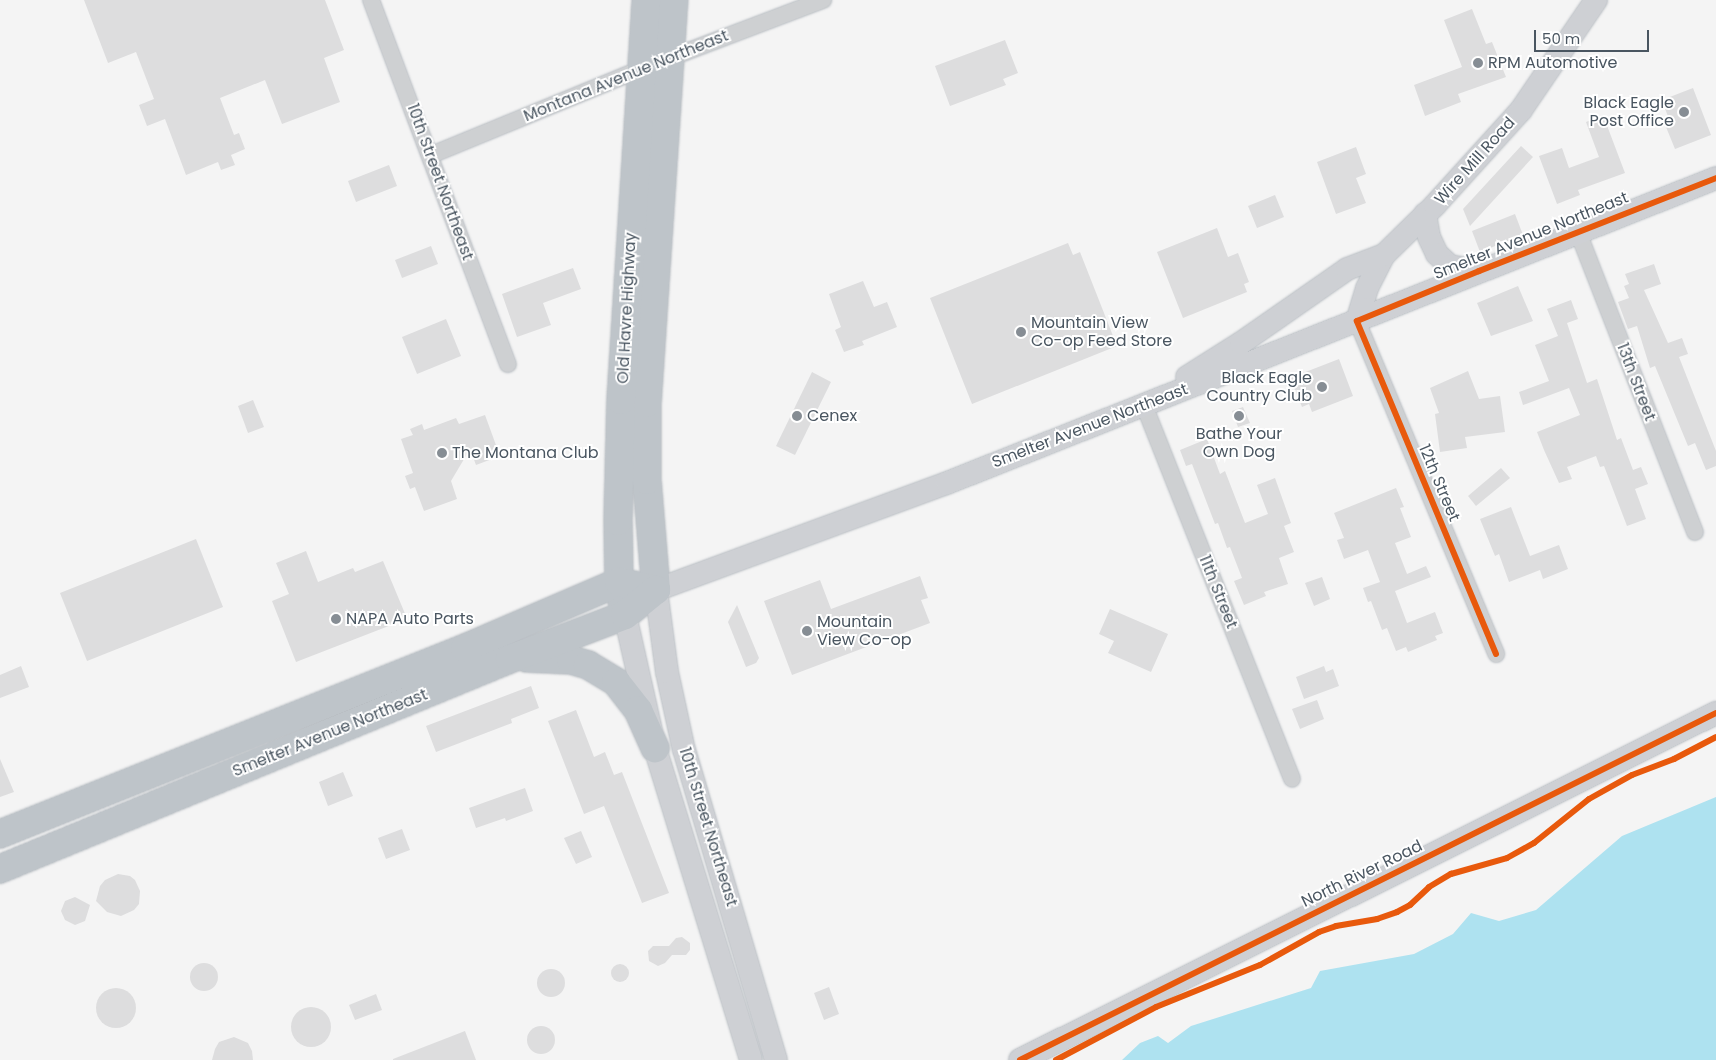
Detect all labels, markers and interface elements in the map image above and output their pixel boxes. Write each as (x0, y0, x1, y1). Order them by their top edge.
scale bar (1536, 20, 1651, 52)
street label: Montana Avenue Northeast (521, 26, 731, 126)
text: 50 m (1542, 28, 1580, 49)
place label: RPM Automotive (1488, 53, 1618, 73)
marker: RPM Automotive (1472, 57, 1484, 69)
place label: Black Eagle Post Office (1584, 93, 1674, 131)
street label: 10th Street Northeast (403, 101, 477, 263)
marker: Black Eagle Post Office (1678, 106, 1690, 118)
street label: Wire Mill Road (1431, 113, 1519, 209)
street label: Smelter Avenue Northeast (1431, 188, 1631, 284)
street label: Old Havre Highway (613, 232, 641, 384)
place label: Mountain View Co-op Feed Store (1031, 313, 1172, 351)
marker: Mountain View Co-op Feed Store (1015, 326, 1027, 338)
street label: 13th Street (1612, 340, 1660, 424)
place label: Black Eagle Country Club (1207, 368, 1312, 406)
street label: Smelter Avenue Northeast (989, 380, 1191, 472)
marker: Black Eagle Country Club (1316, 381, 1328, 393)
place label: Cenex (807, 406, 857, 426)
marker: Cenex (791, 410, 803, 422)
marker: Bathe Your Own Dog (1233, 410, 1245, 422)
place label: Bathe Your Own Dog (1196, 424, 1282, 462)
street label: 12th Street (1414, 442, 1464, 524)
place label: The Montana Club (452, 443, 599, 463)
marker: The Montana Club (436, 447, 448, 459)
street label: 11th Street (1195, 553, 1241, 631)
place label: NAPA Auto Parts (346, 609, 474, 629)
place label: Mountain View Co-op (817, 612, 912, 650)
marker: NAPA Auto Parts (330, 613, 342, 625)
marker: Mountain View Co-op (801, 625, 813, 637)
street label: Smelter Avenue Northeast (230, 685, 430, 781)
street label: 10th Street Northeast (675, 745, 741, 909)
street label: North River Road (1298, 836, 1426, 912)

